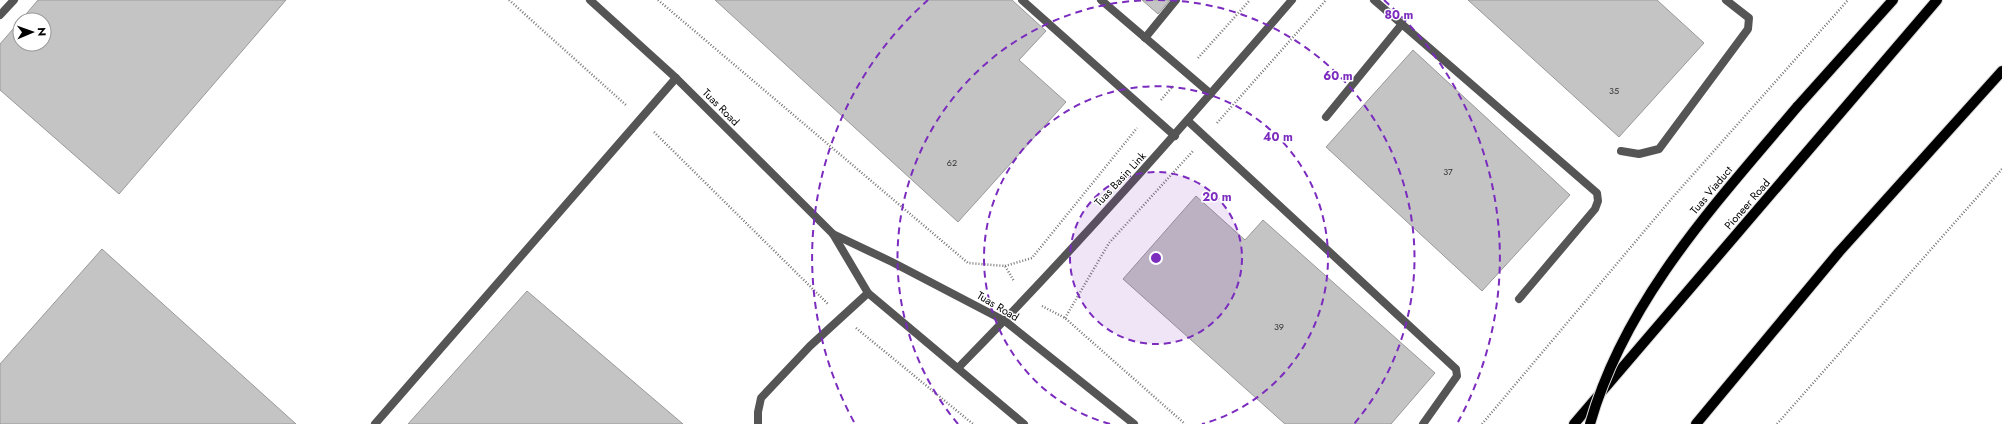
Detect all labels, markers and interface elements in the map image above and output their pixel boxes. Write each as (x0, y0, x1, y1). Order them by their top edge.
text: 80 m (1385, 6, 1414, 24)
north arrow (12, 12, 52, 52)
text: N (34, 27, 50, 36)
text: 60 m (1323, 67, 1353, 85)
house number: 35 (1609, 84, 1619, 97)
street label: Tuas Road (699, 85, 743, 129)
text: 40 m (1263, 128, 1293, 146)
street label: Tuas Basin Link (1091, 148, 1150, 210)
house number: 62 (947, 156, 957, 169)
street label: Tuas Viaduct (1686, 162, 1736, 218)
house number: 37 (1443, 165, 1453, 178)
street label: Pioneer Road (1720, 175, 1774, 233)
text: 20 m (1202, 188, 1232, 206)
centre of rings (1149, 251, 1163, 265)
street label: Tuas Road (974, 287, 1022, 325)
house number: 39 (1274, 320, 1284, 333)

